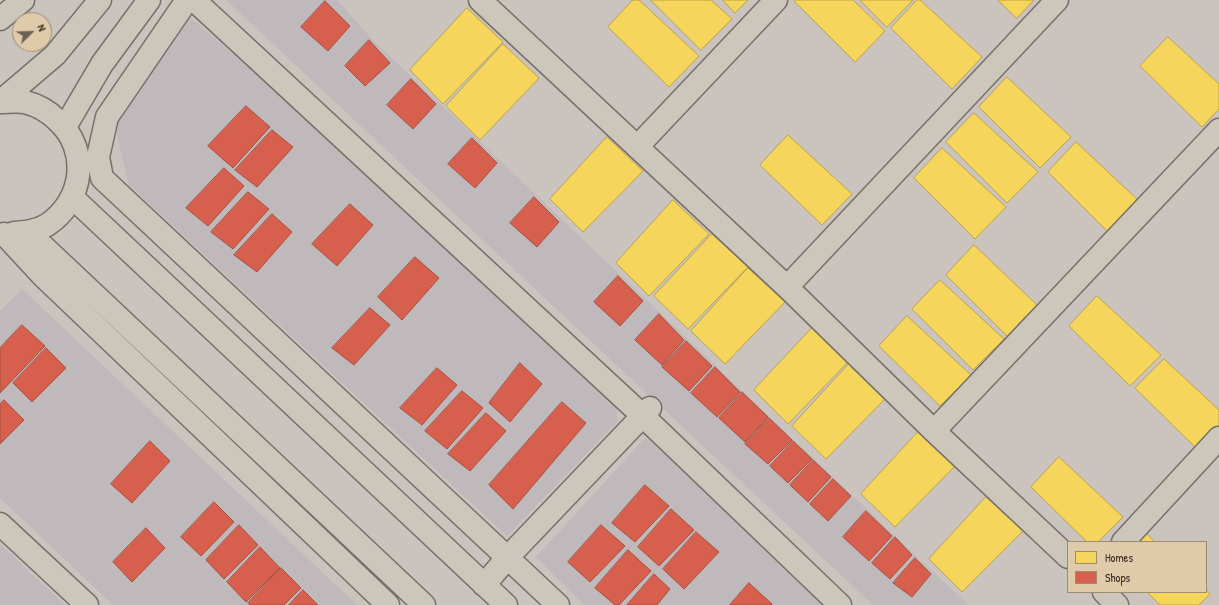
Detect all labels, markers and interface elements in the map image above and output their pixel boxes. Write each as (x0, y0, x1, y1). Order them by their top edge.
north arrow (12, 12, 52, 52)
text: N (35, 22, 50, 33)
legend (1067, 541, 1207, 593)
text: Homes (1105, 549, 1133, 566)
text: Shops (1105, 569, 1130, 586)

